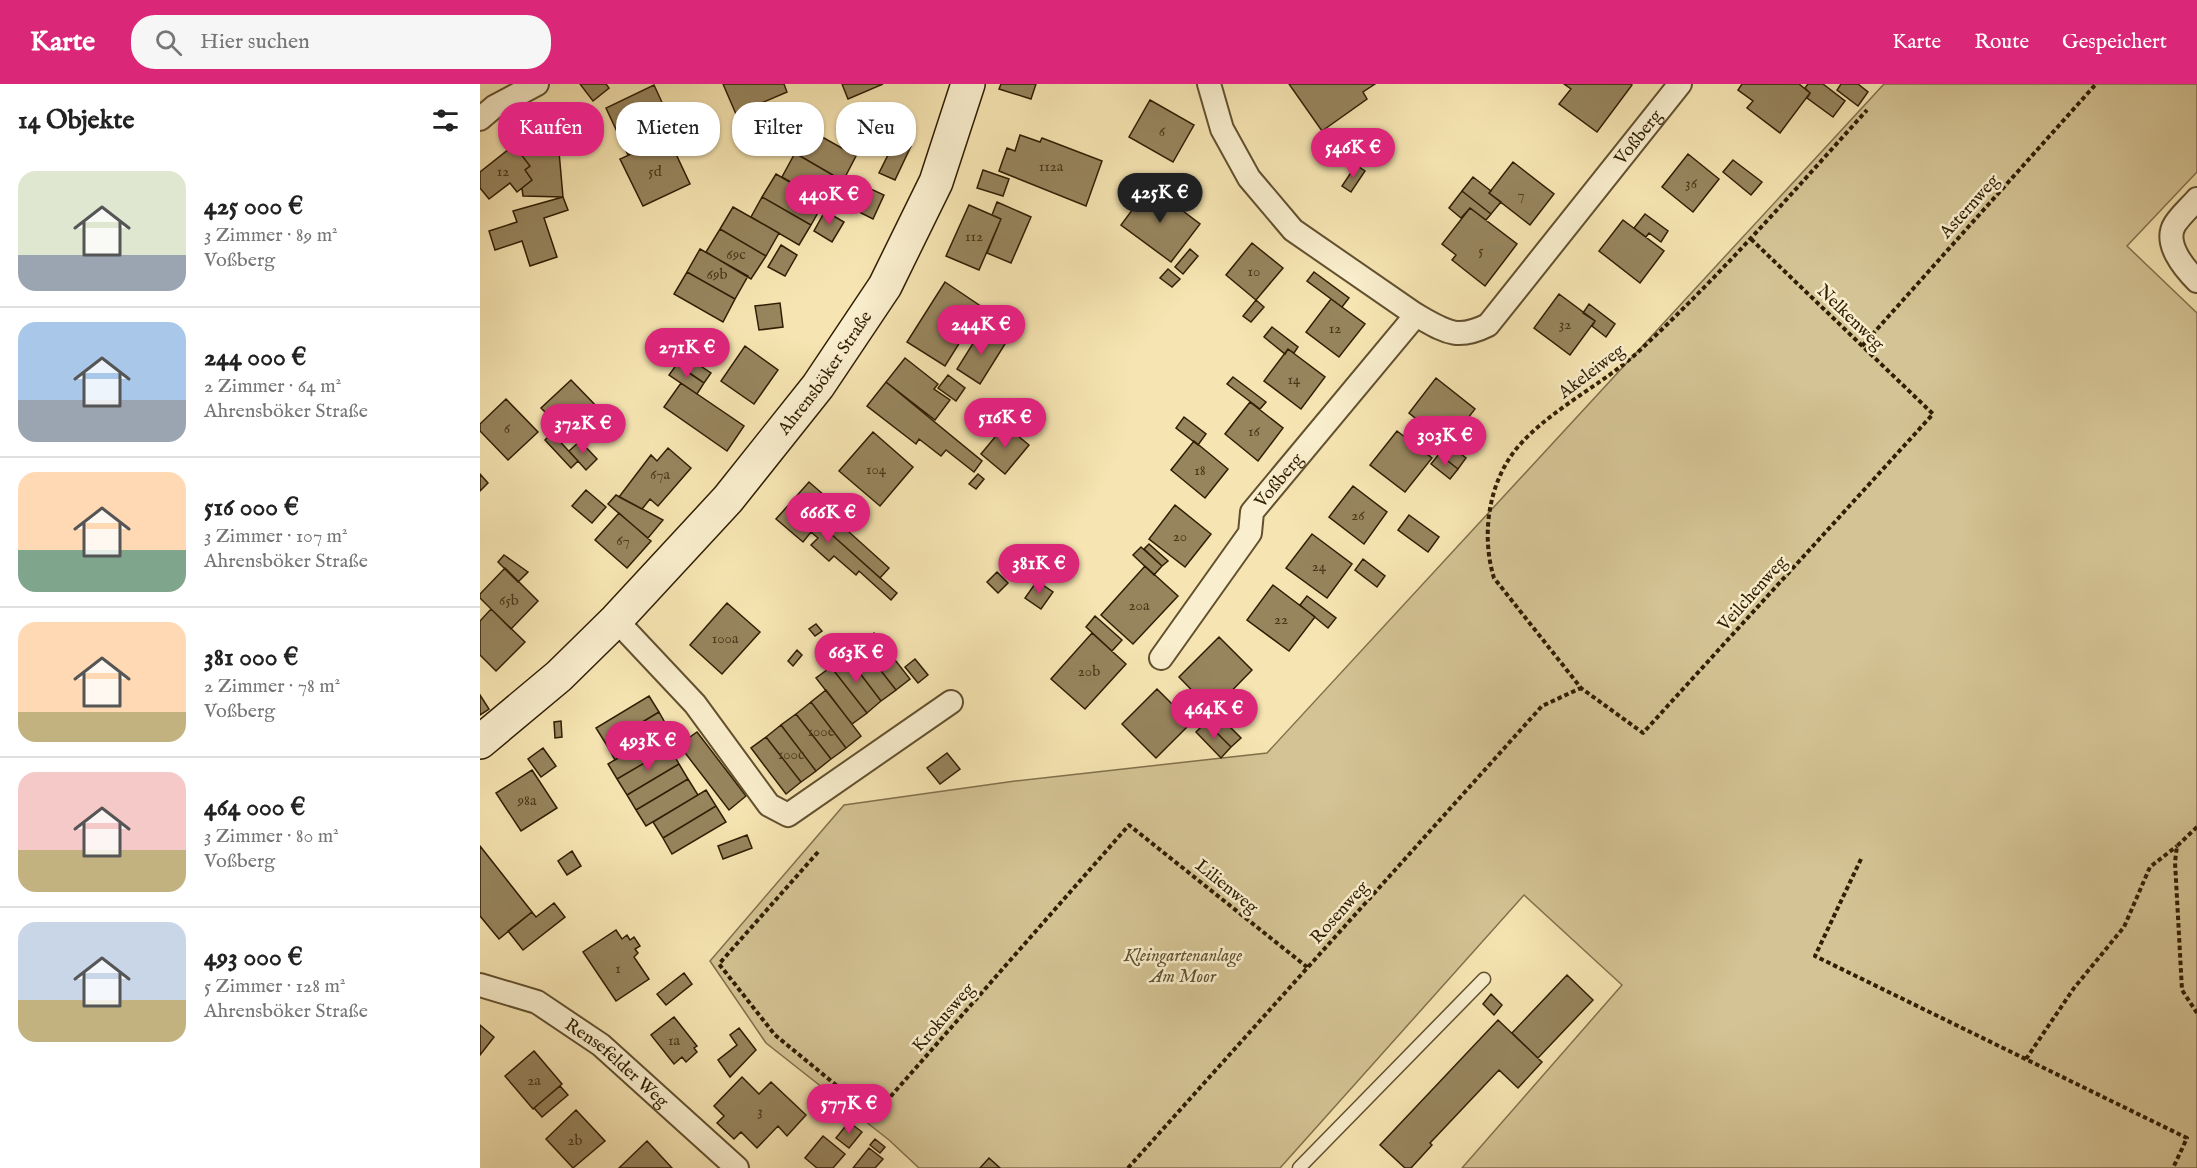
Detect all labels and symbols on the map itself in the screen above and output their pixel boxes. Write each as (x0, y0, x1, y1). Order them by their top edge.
street label: Voßberg (1609, 105, 1668, 171)
house number: 6 (1159, 122, 1166, 141)
pin: 546K € (1304, 128, 1402, 179)
house number: 112a (1039, 157, 1064, 176)
house number: 12 (497, 162, 509, 181)
house number: 5d (648, 162, 663, 181)
street label: Asternweg (1935, 170, 2005, 245)
pin: 425K € (1111, 173, 1209, 224)
house number: 36 (1685, 174, 1698, 193)
pin: 440K € (780, 175, 878, 226)
house number: 7 (1517, 185, 1525, 204)
house number: 112 (965, 227, 983, 246)
house number: 5 (1478, 241, 1484, 260)
house number: 69c (726, 245, 746, 264)
house number: 10 (1248, 262, 1260, 281)
house number: 69b (707, 265, 727, 284)
street label: Nelkenweg (1811, 280, 1889, 356)
pin: 244K € (932, 305, 1030, 356)
street label: Ahrensböker Straße (773, 307, 878, 441)
house number: 32 (1559, 315, 1571, 334)
house number: 12 (1329, 319, 1341, 338)
pin: 271K € (638, 328, 736, 379)
street label: Akeleiweg (1553, 340, 1630, 405)
house number: 14 (1288, 370, 1301, 389)
pin: 516K € (956, 398, 1054, 449)
pin: 372K € (534, 404, 632, 455)
pin: 303K € (1396, 416, 1494, 467)
house number: 6 (504, 419, 511, 438)
house number: 16 (1248, 422, 1261, 441)
street label: Voßberg (1250, 449, 1309, 514)
house number: 104 (866, 460, 887, 479)
house number: 18 (1194, 461, 1206, 480)
house number: 67a (650, 465, 670, 484)
pin: 666K € (779, 493, 877, 544)
house number: 26 (1351, 506, 1365, 525)
house number: 20 (1173, 527, 1187, 546)
house number: 67 (616, 531, 630, 550)
pin: 381K € (990, 544, 1088, 595)
street label: Veilchenweg (1713, 551, 1793, 637)
house number: 24 (1312, 557, 1327, 576)
house number: 65b (499, 591, 519, 610)
house number: 20a (1129, 596, 1150, 615)
house number: 22 (1274, 610, 1288, 629)
house number: 100a (712, 629, 739, 648)
pin: 663K € (807, 633, 905, 684)
house number: 20b (1078, 662, 1100, 681)
pin: 464K € (1165, 689, 1263, 740)
pin: 493K € (599, 721, 697, 772)
house number: 100e (807, 722, 835, 741)
house number: 100c (778, 745, 804, 764)
house number: 98a (517, 791, 537, 810)
street label: Lilienweg (1190, 855, 1263, 920)
street label: Rosenweg (1306, 876, 1375, 949)
park label: Kleingartenanlage Am Moor (1123, 945, 1242, 989)
house number: 1 (615, 959, 621, 978)
street label: Krokusweg (908, 978, 981, 1057)
street label: Rensefelder Weg (560, 1014, 673, 1114)
house number: 1a (668, 1031, 681, 1050)
house number: 2a (527, 1071, 541, 1090)
pin: 577K € (800, 1084, 898, 1135)
house number: 3 (757, 1102, 763, 1121)
house number: 2b (567, 1131, 583, 1150)

